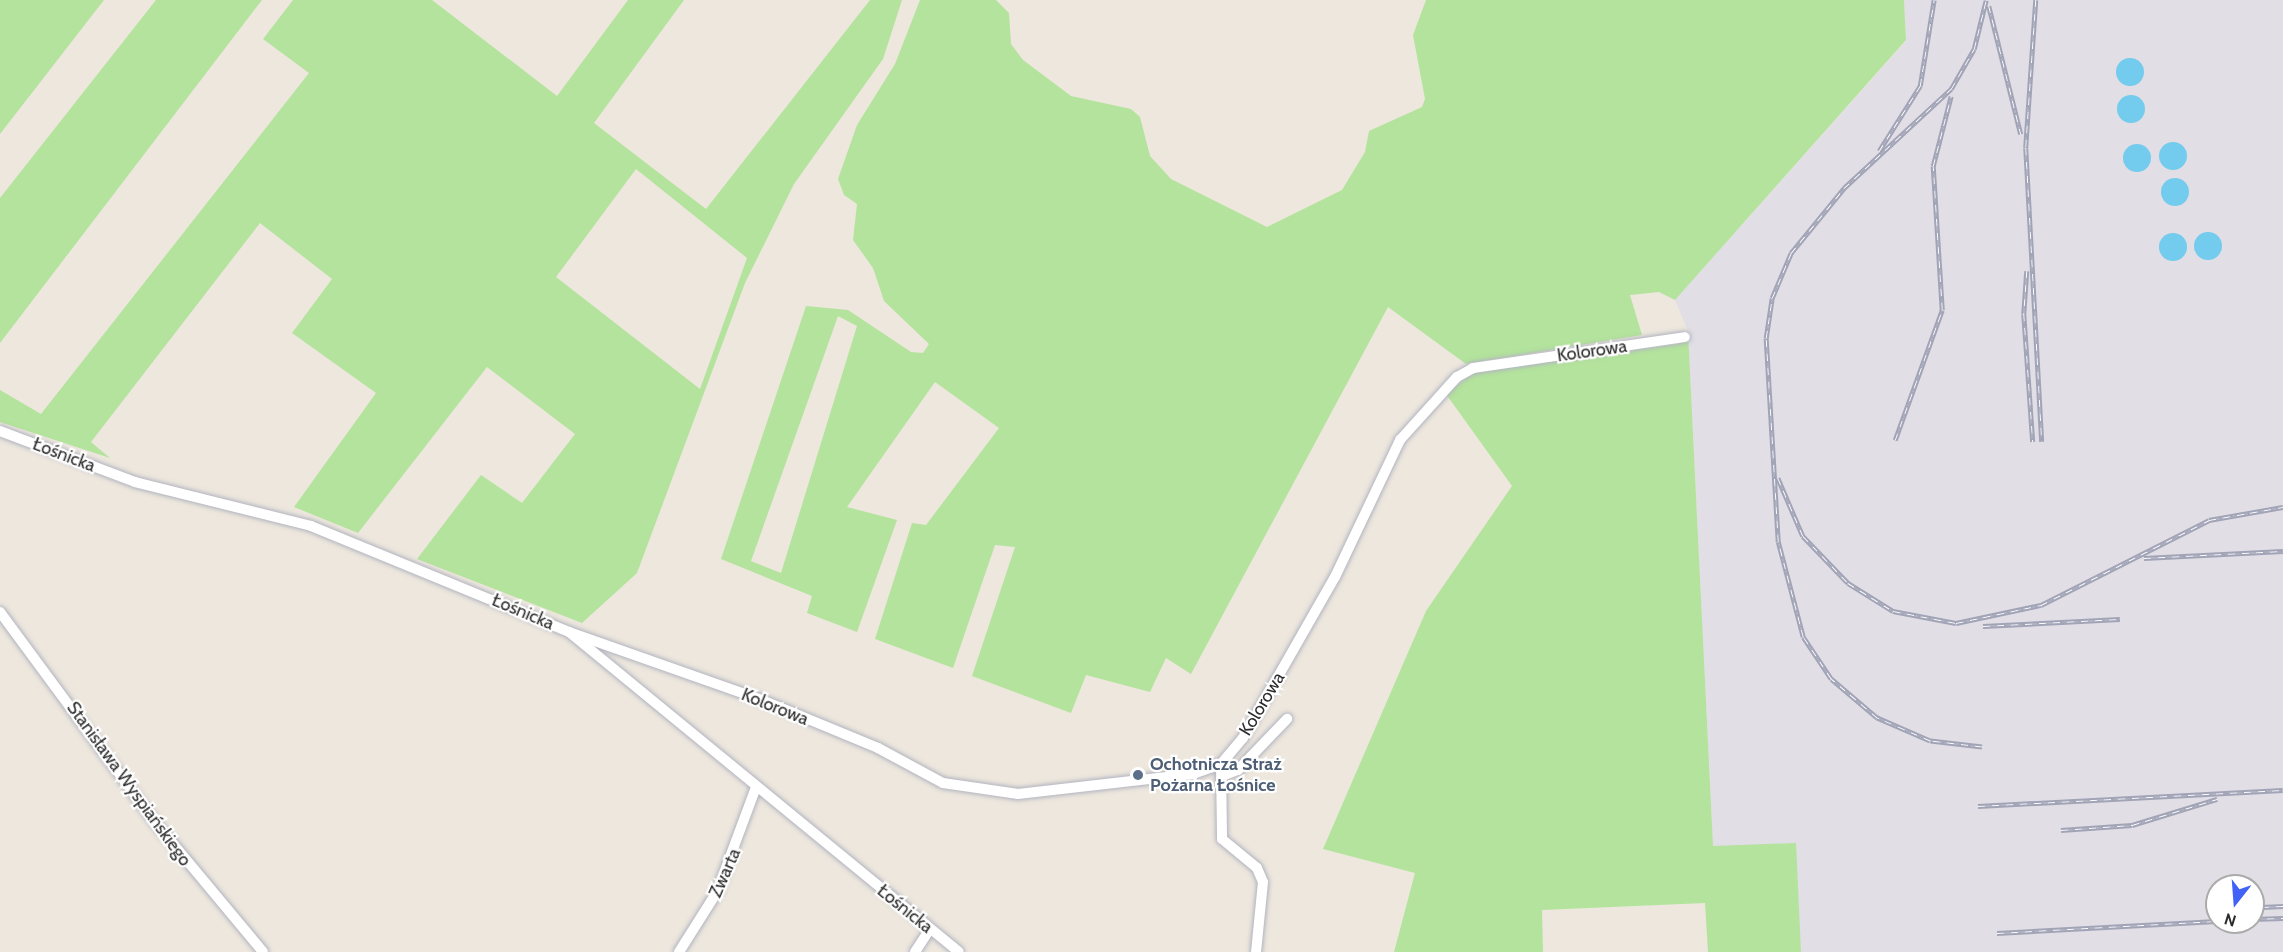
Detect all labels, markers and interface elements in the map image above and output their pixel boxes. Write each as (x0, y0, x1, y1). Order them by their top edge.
street label: Kolorowa (1556, 335, 1628, 367)
street label: Łośnicka (30, 433, 98, 477)
street label: Łośnicka (489, 589, 557, 635)
street label: Kolorowa (1235, 668, 1289, 740)
street label: Kolorowa (738, 684, 812, 730)
street label: Stanisława Wyspiańskiego (62, 698, 196, 870)
place label: Ochotnicza Straż Pożarna Łośnice (1150, 754, 1282, 796)
marker: Ochotnicza Straż Pożarna Łośnice (1131, 768, 1145, 782)
street label: Zwarta (705, 845, 745, 901)
north arrow (2205, 874, 2265, 934)
street label: Łośnicka (873, 880, 937, 938)
text: N (2222, 909, 2238, 931)

